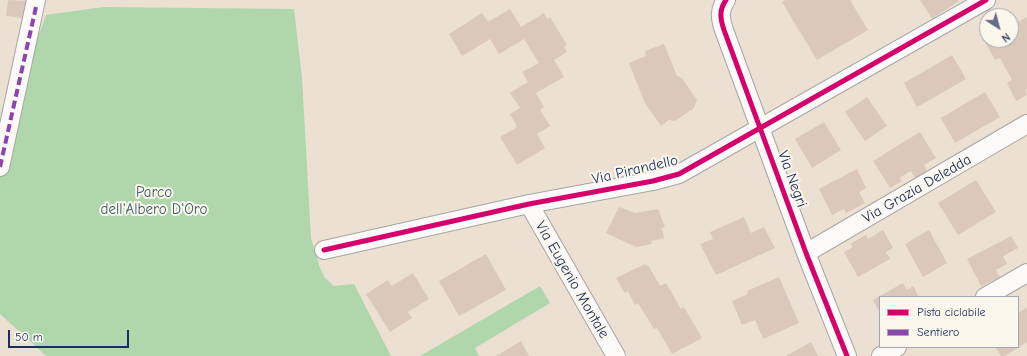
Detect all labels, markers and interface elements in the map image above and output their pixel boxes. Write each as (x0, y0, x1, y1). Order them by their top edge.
north arrow (979, 8, 1019, 48)
text: N (999, 30, 1012, 45)
street label: Via Negri (773, 148, 811, 210)
street label: Via Pirandello (590, 151, 680, 189)
street label: Via Grazia Deledda (859, 151, 975, 227)
park label: Parco dell'Albero D'Oro (101, 184, 207, 219)
street label: Via Eugenio Montale (531, 218, 613, 342)
legend (879, 296, 1019, 348)
text: Pista ciclabile (917, 305, 986, 319)
scale bar (10, 322, 131, 348)
text: Sentiero (917, 325, 959, 339)
text: 50 m (15, 330, 43, 344)

